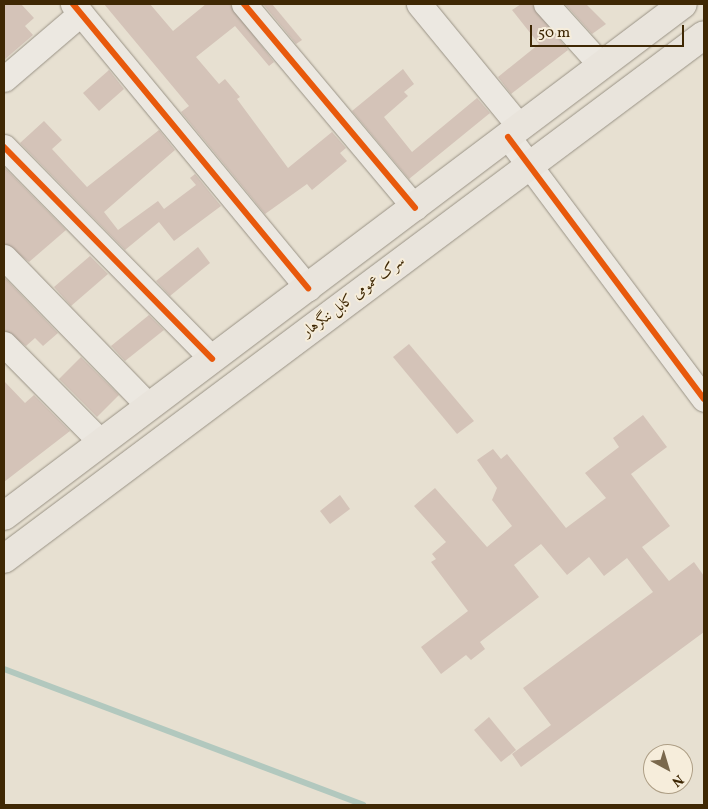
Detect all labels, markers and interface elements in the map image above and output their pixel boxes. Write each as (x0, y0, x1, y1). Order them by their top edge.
scale bar (533, 15, 687, 47)
text: 50 m (538, 23, 570, 44)
street label: سرک عمومی کابل ننگرهار (299, 253, 409, 341)
north arrow (643, 744, 693, 794)
text: N (667, 770, 687, 791)

